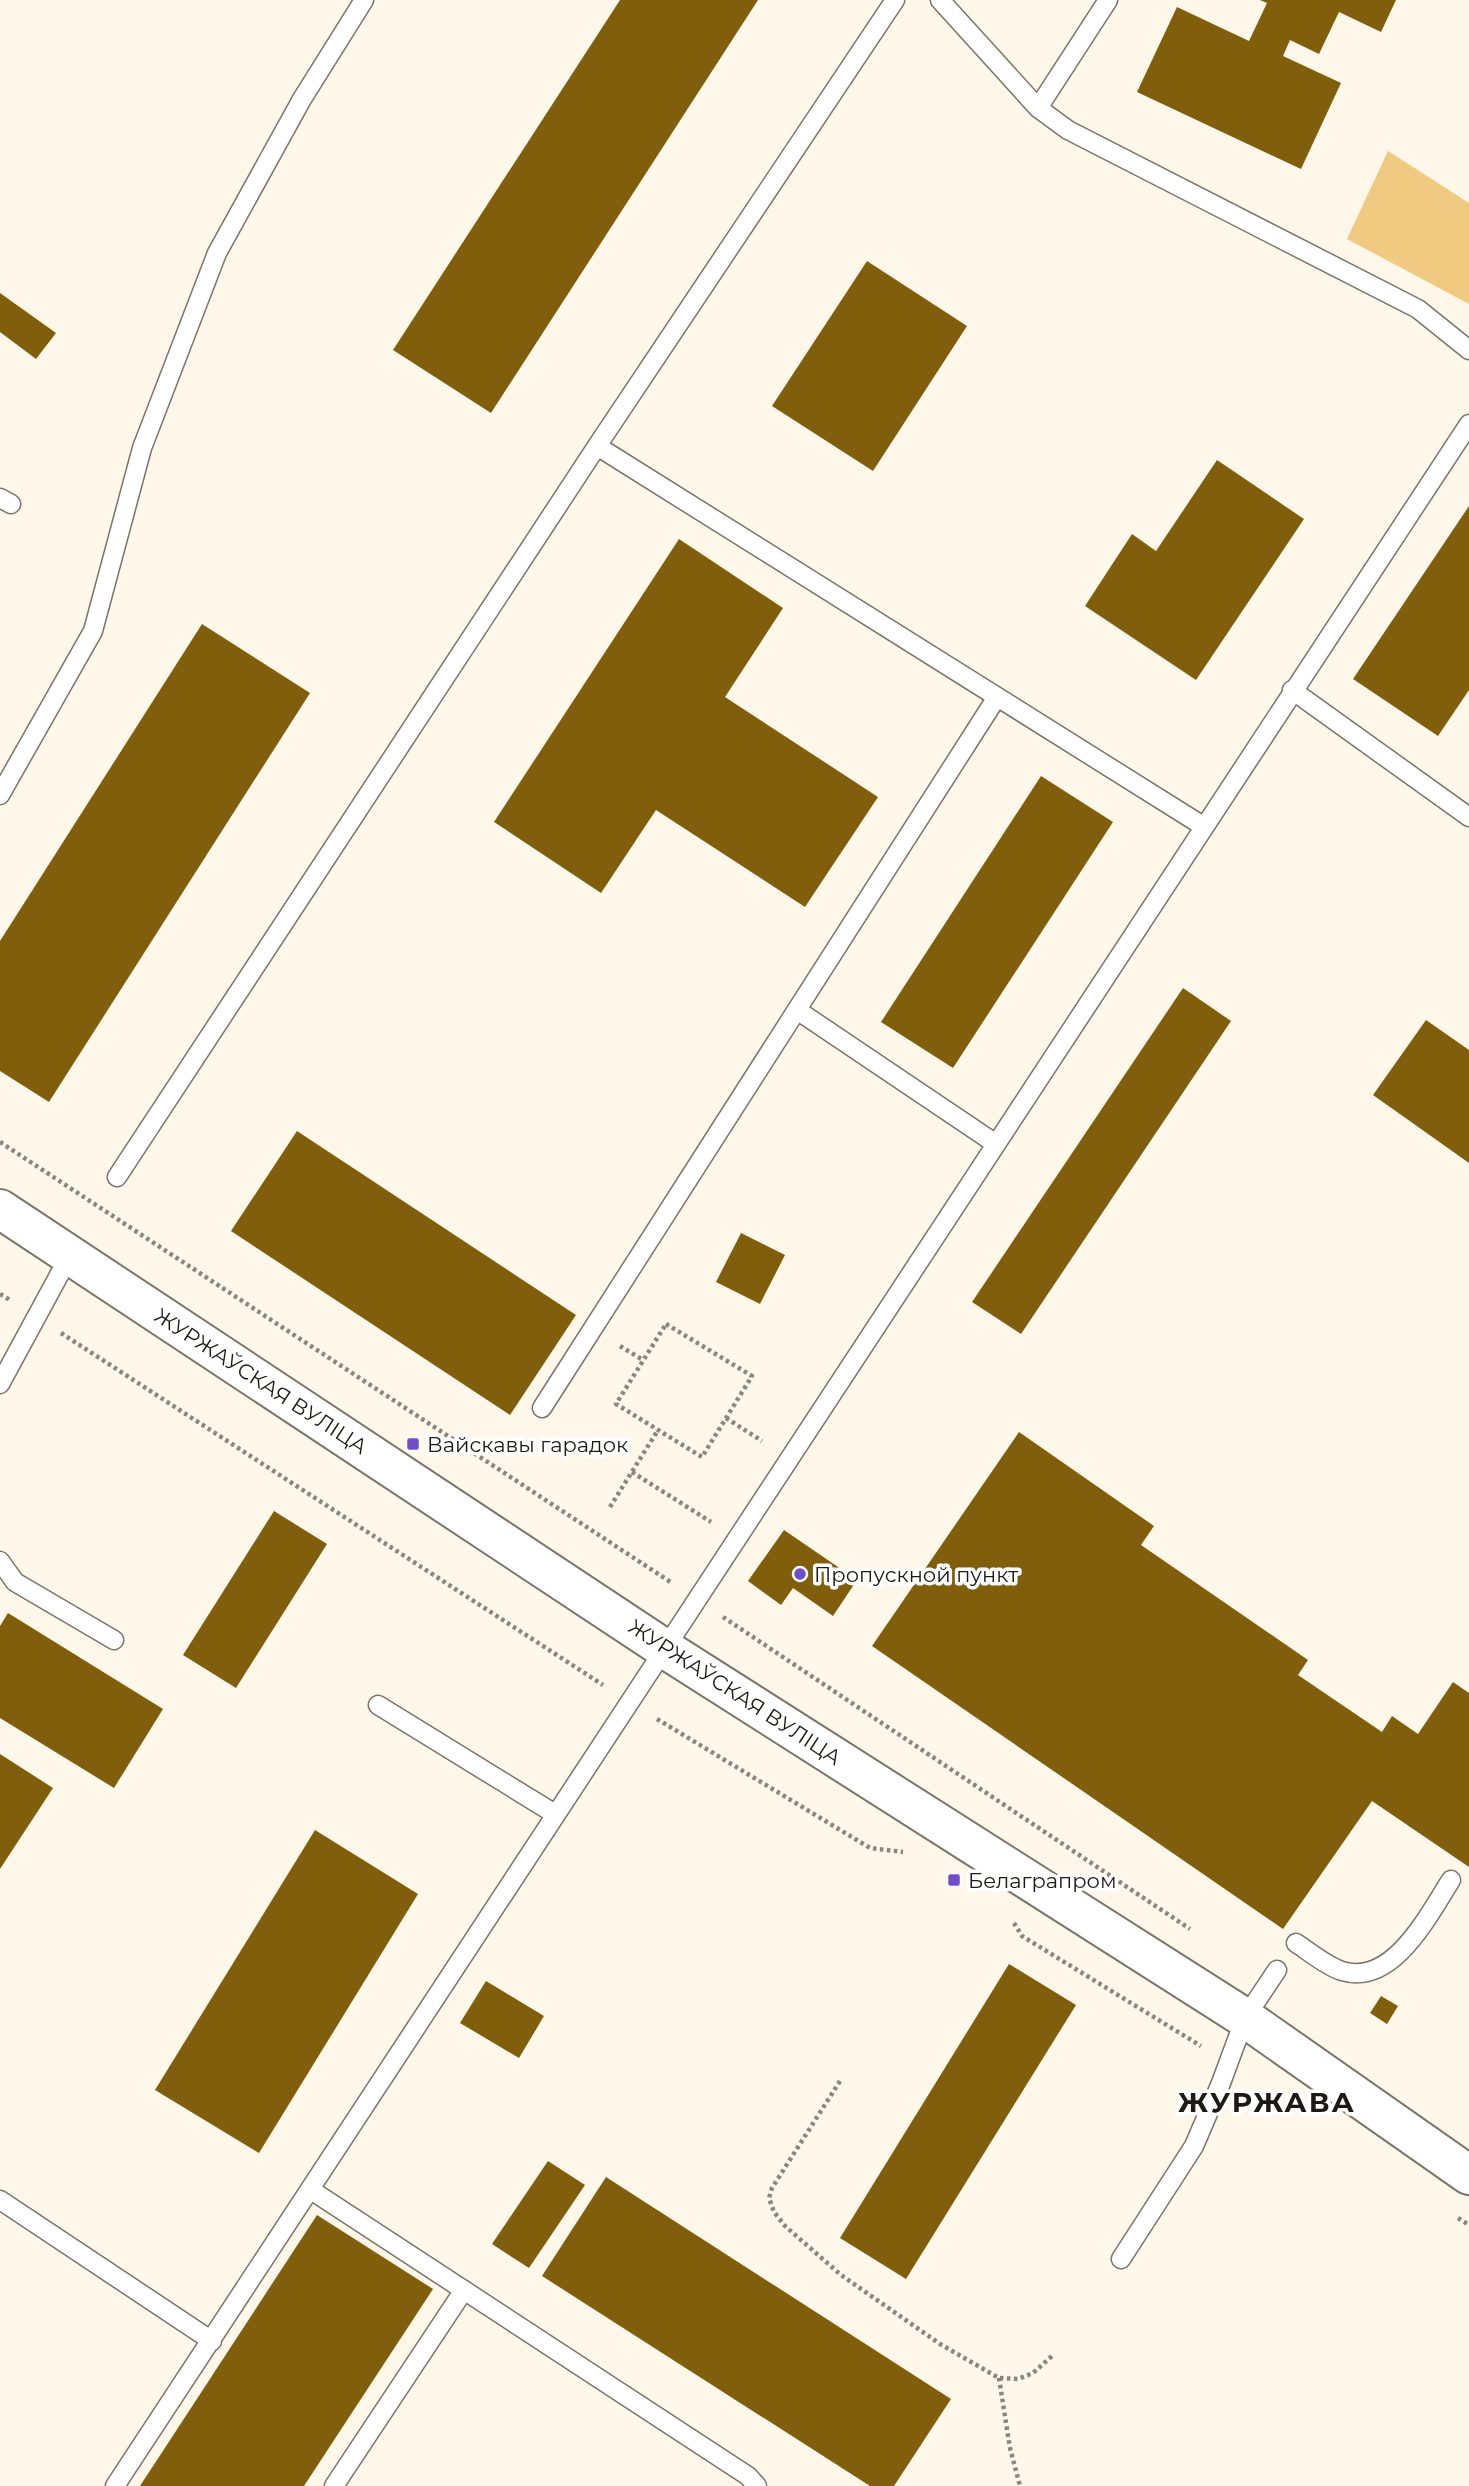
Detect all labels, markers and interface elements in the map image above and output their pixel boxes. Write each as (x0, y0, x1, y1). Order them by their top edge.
street label: ЖУРЖАЎСКАЯ ВУЛІЦА (150, 1303, 372, 1459)
place label: Вайскавы гарадок (427, 1432, 628, 1457)
marker: Вайскавы гарадок (405, 1436, 421, 1452)
place label: Пропускной пункт (814, 1562, 1018, 1587)
marker: Пропускной пункт (792, 1566, 808, 1582)
street label: ЖУРЖАЎСКАЯ ВУЛІЦА (624, 1614, 846, 1770)
place label: Белаграпром (968, 1868, 1117, 1893)
marker: Белаграпром (946, 1872, 962, 1888)
district label: ЖУРЖАВА (1178, 2085, 1356, 2119)

